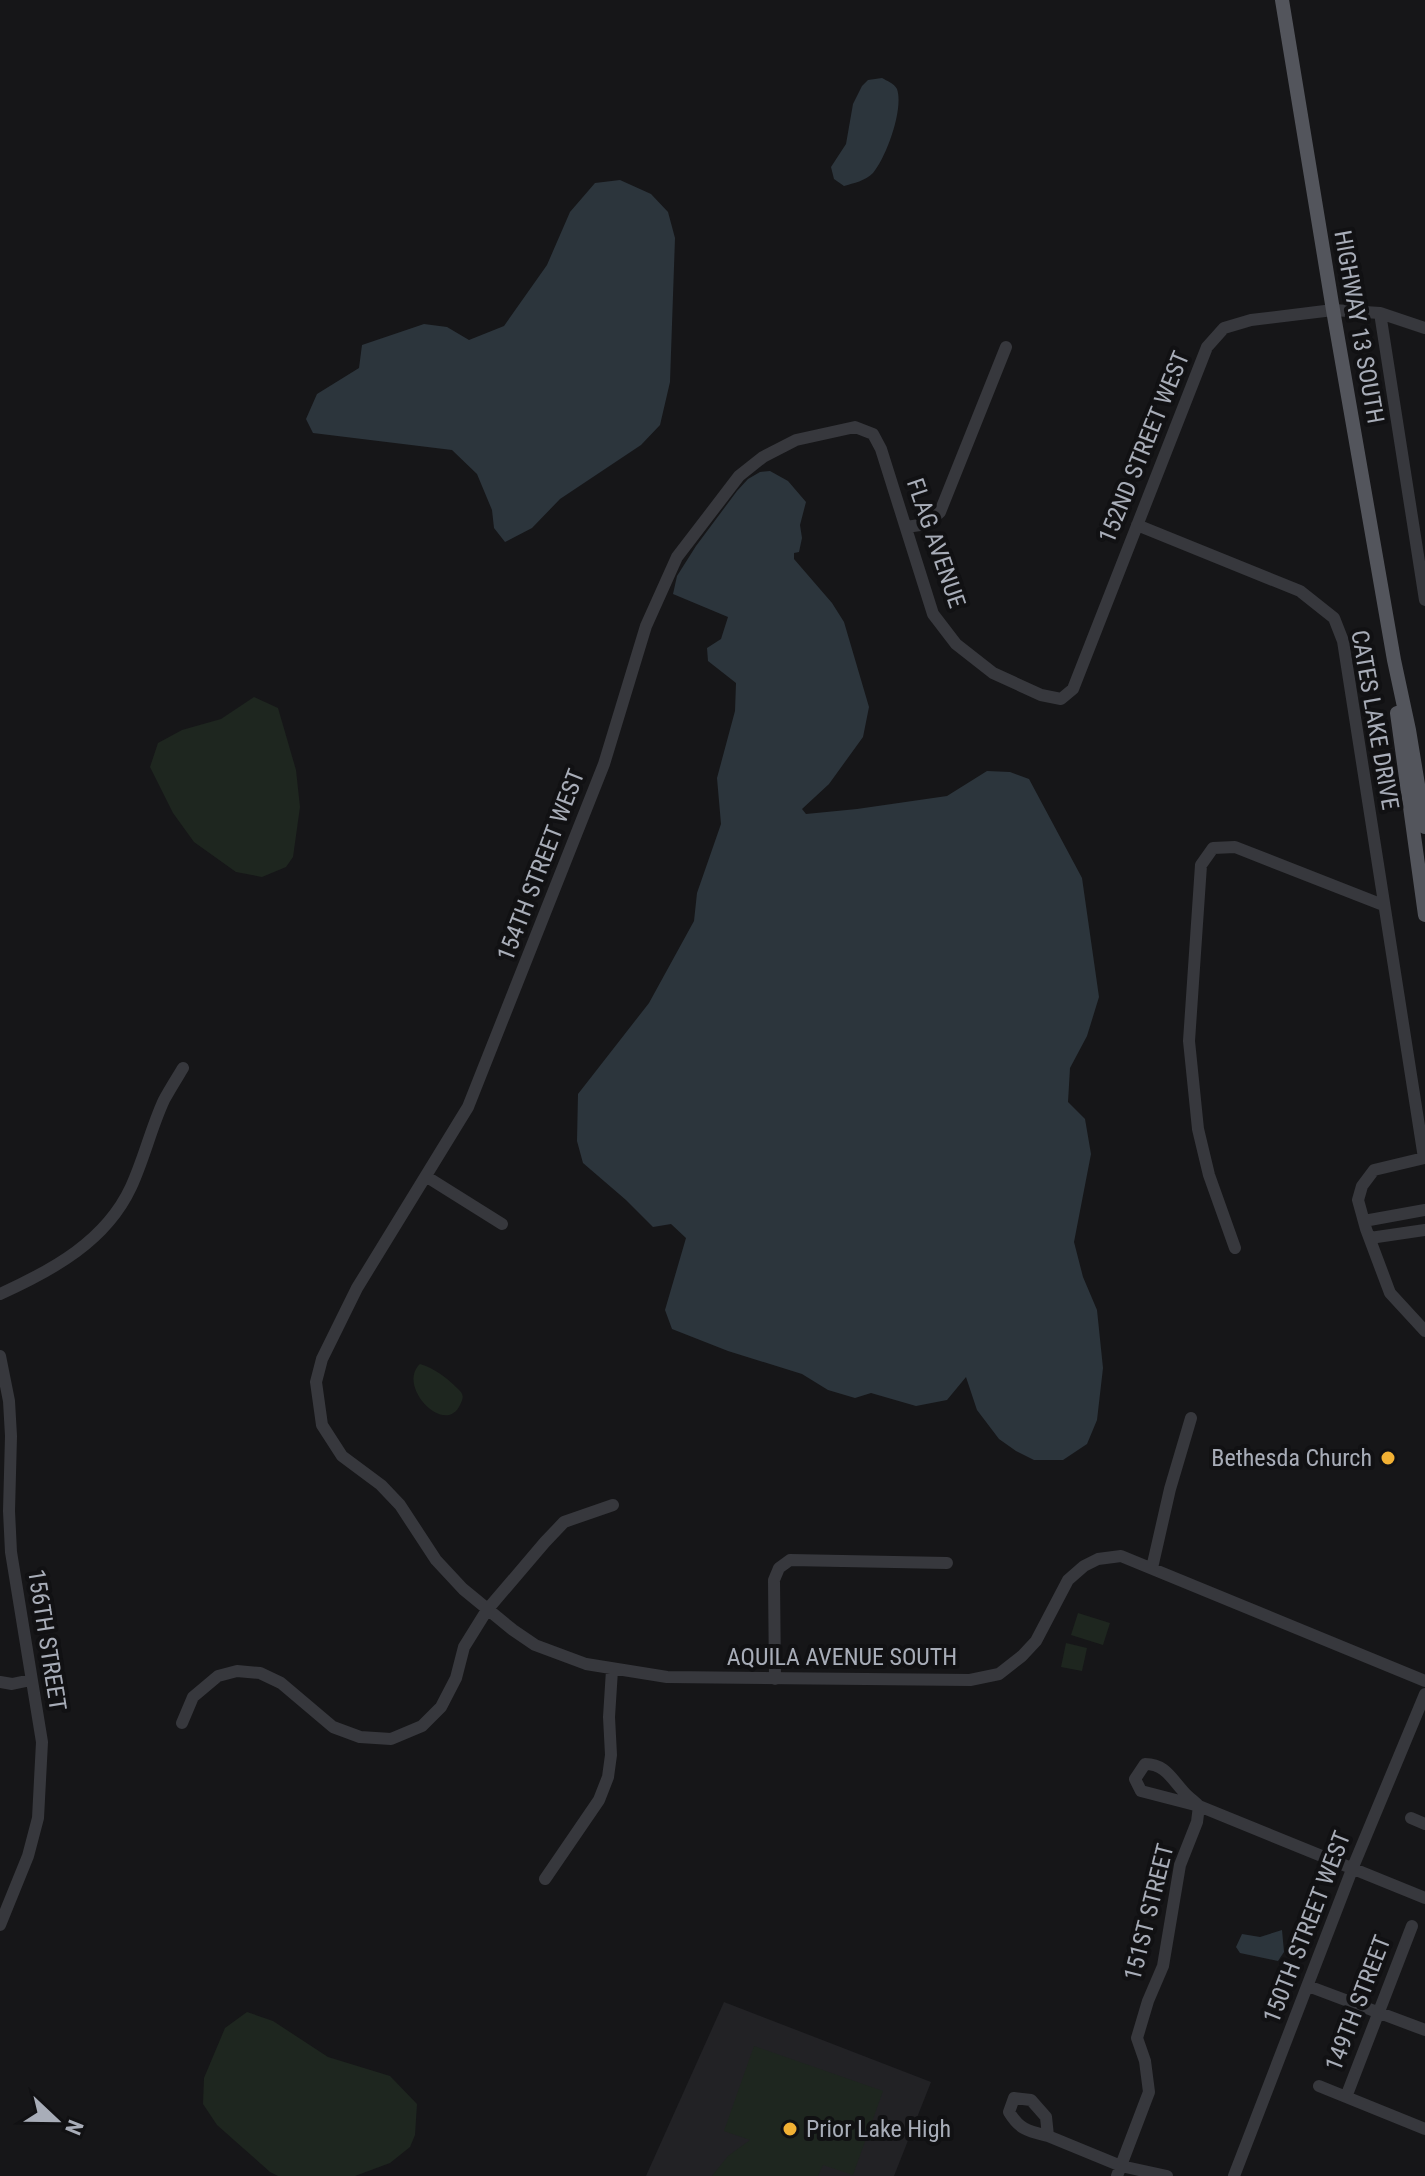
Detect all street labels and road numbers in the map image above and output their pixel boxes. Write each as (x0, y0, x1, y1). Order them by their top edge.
street label: HIGHWAY 13 SOUTH (1328, 228, 1390, 426)
street label: 152ND STREET WEST (1093, 347, 1195, 547)
street label: FLAG AVENUE (901, 475, 971, 611)
street label: CATES LAKE DRIVE (1345, 628, 1405, 812)
street label: 154TH STREET WEST (492, 765, 590, 965)
street label: 156TH STREET (22, 1567, 72, 1713)
street label: AQUILA AVENUE SOUTH (727, 1643, 957, 1671)
street label: 150TH STREET WEST (1258, 1827, 1356, 2027)
street label: 151ST STREET (1119, 1841, 1179, 1983)
street label: 149TH STREET (1319, 1931, 1397, 2075)

